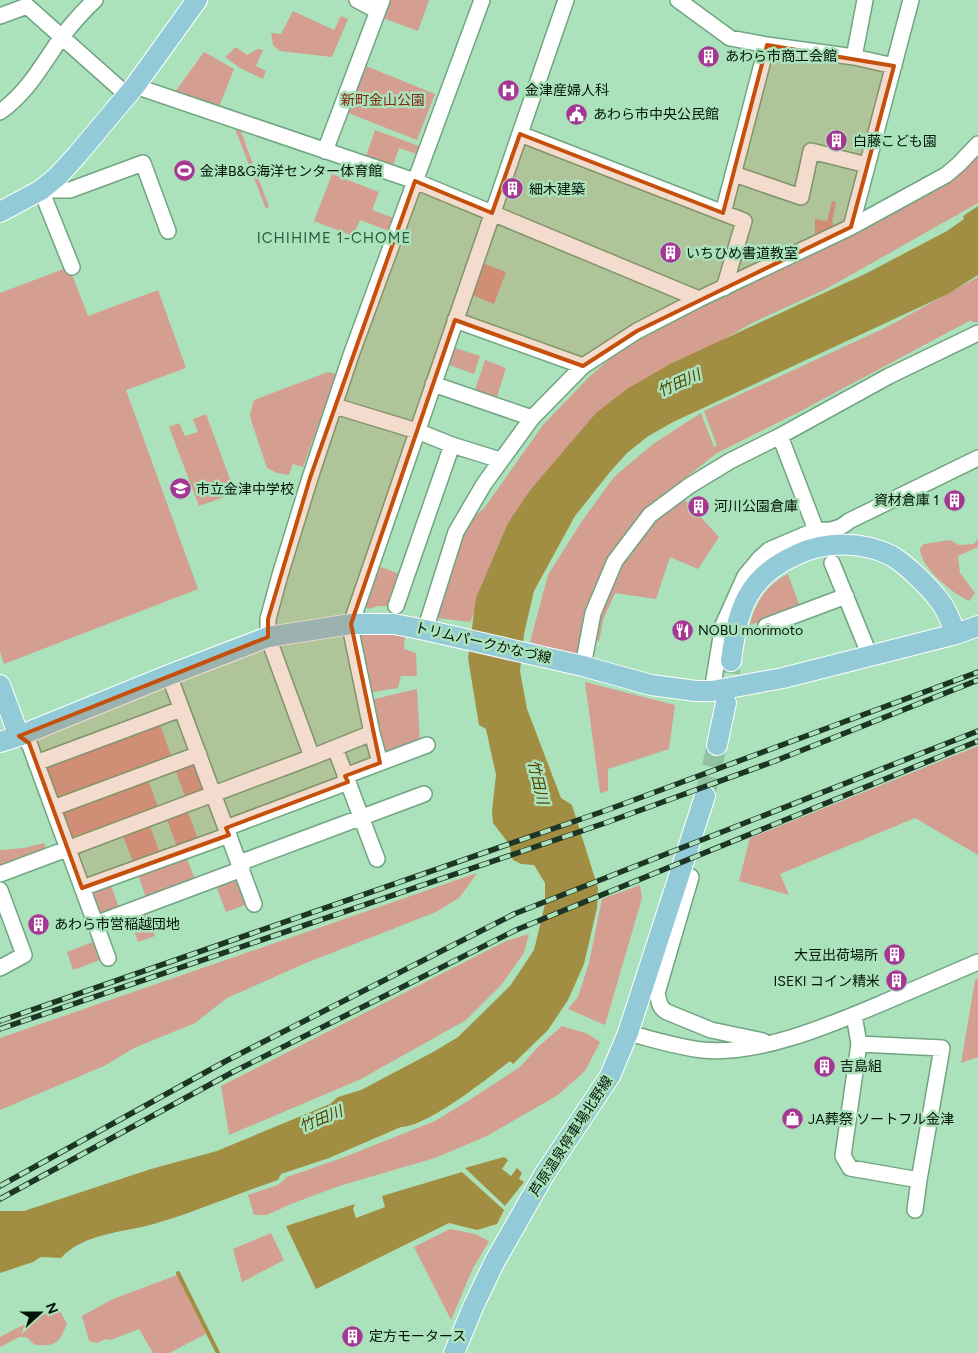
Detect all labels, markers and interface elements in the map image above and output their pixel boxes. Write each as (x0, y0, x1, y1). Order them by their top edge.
building icon: あわら市商工会館 (697, 44, 721, 68)
place label: あわら市商工会館 (725, 48, 837, 65)
hospital icon: 金津産婦人科 (497, 78, 521, 102)
place label: 金津産婦人科 (525, 82, 609, 99)
park label: 新町金山公園 (341, 92, 425, 109)
public building icon: あわら市中央公民館 (565, 102, 589, 126)
place label: あわら市中央公民館 (593, 106, 719, 123)
building icon: 白藤こども園 (825, 129, 849, 153)
place label: 白藤こども園 (853, 133, 937, 150)
sports icon: 金津B&G海洋センター体育館 (172, 159, 196, 183)
place label: 金津B&G海洋センター体育館 (200, 163, 382, 180)
building icon: 細木建築 (501, 177, 525, 201)
place label: 細木建築 (529, 181, 585, 198)
district label: ICHIHIME 1-CHOME (257, 229, 411, 247)
building icon: いちひめ書道教室 (658, 241, 682, 265)
place label: いちひめ書道教室 (686, 245, 798, 262)
water label: 竹田川 (655, 365, 705, 400)
school or university icon: 市立金津中学校 (168, 477, 192, 501)
place label: 市立金津中学校 (196, 481, 294, 498)
building icon: 資材倉庫 1 (943, 488, 967, 512)
place label: 資材倉庫 1 (874, 492, 939, 509)
building icon: 河川公園倉庫 (686, 494, 710, 518)
place label: 河川公園倉庫 (714, 498, 798, 515)
restaurant icon: NOBU morimoto (670, 618, 694, 642)
street label: トリムパークかなづ線 (413, 619, 553, 667)
place label: NOBU morimoto (698, 622, 803, 639)
water label: 竹田川 (524, 758, 552, 808)
building icon: あわら市営稲越団地 (26, 912, 50, 936)
place label: あわら市営稲越団地 (54, 916, 180, 933)
building icon: 大豆出荷場所 (882, 943, 906, 967)
place label: 大豆出荷場所 (794, 947, 878, 964)
building icon: ISEKI コイン精米 (884, 969, 908, 993)
place label: ISEKI コイン精米 (774, 973, 880, 990)
building icon: 吉島組 (812, 1054, 836, 1078)
place label: 吉島組 (840, 1058, 882, 1075)
street label: 芦原温泉停車場北野線 (526, 1073, 616, 1199)
water label: 竹田川 (297, 1101, 347, 1136)
shop icon: JA葬祭 ソートフル金津 (780, 1107, 804, 1131)
place label: JA葬祭 ソートフル金津 (808, 1111, 954, 1128)
north arrow (15, 1288, 65, 1338)
text: N (42, 1300, 62, 1317)
building icon: 定方モータース (341, 1324, 365, 1348)
place label: 定方モータース (369, 1328, 466, 1345)

